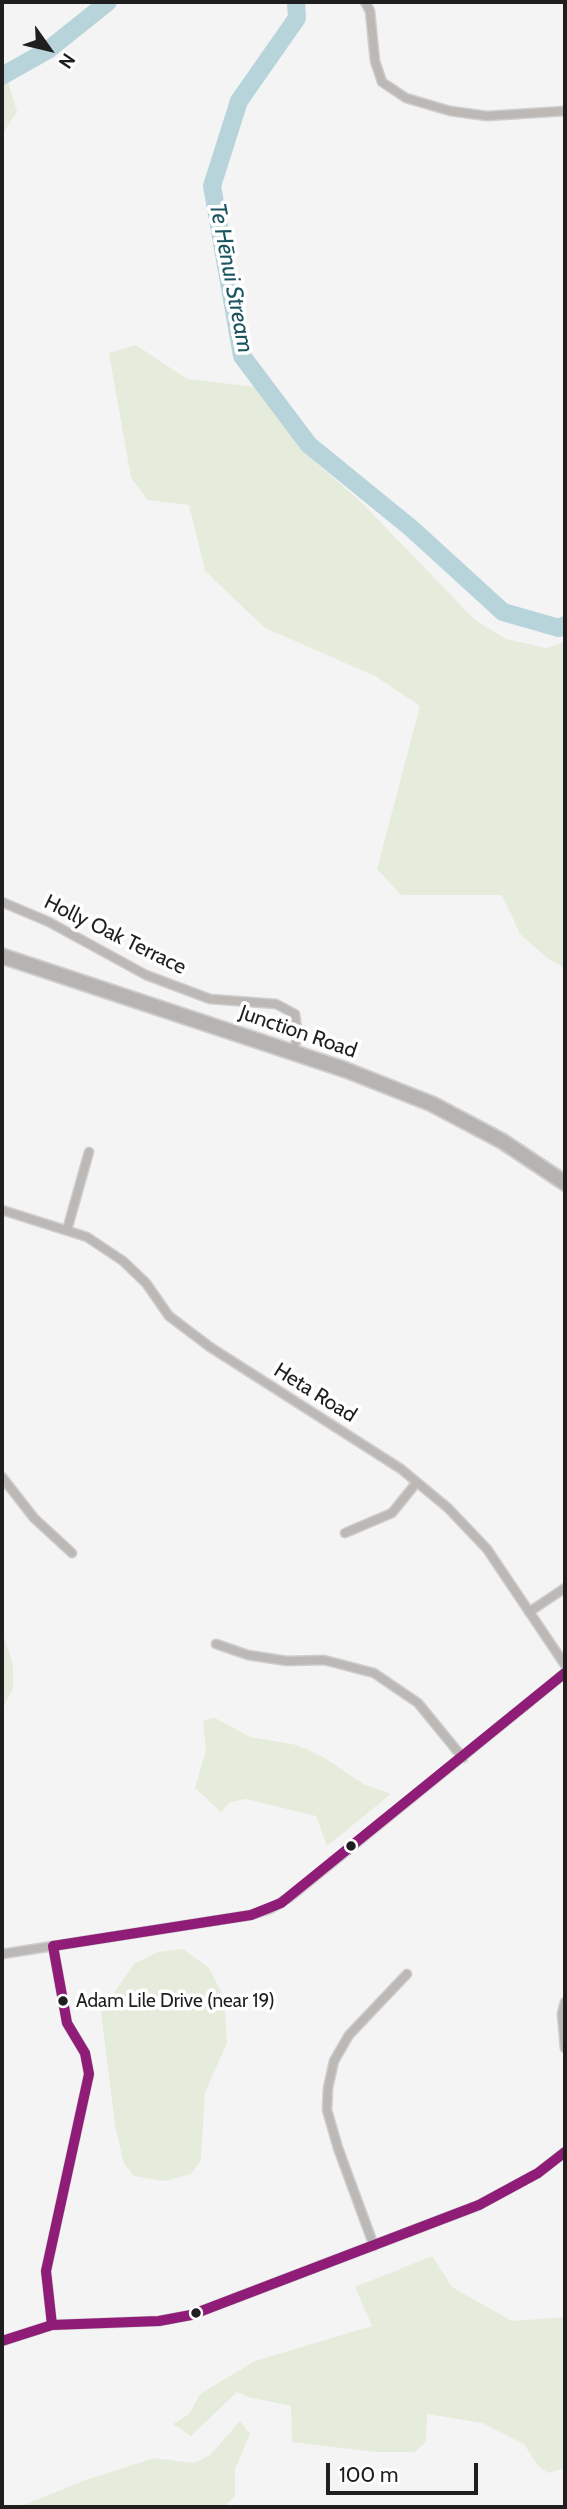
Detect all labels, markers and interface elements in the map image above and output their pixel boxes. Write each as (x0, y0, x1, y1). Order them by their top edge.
north arrow (14, 14, 84, 84)
text: N (54, 49, 80, 73)
water label: Te Hēnui Stream (203, 201, 259, 355)
street label: Holly Oak Terrace (40, 890, 190, 980)
street label: Junction Road (236, 1000, 360, 1064)
street label: Heta Road (269, 1358, 361, 1428)
unlabelled marker (344, 1839, 358, 1853)
place label: Adam Lile Drive (near 19) (76, 1990, 275, 2012)
marker: Adam Lile Drive (near 19) (56, 1994, 70, 2008)
unlabelled marker (189, 2306, 203, 2320)
scale bar (329, 2450, 481, 2494)
text: 100 m (339, 2462, 398, 2487)

